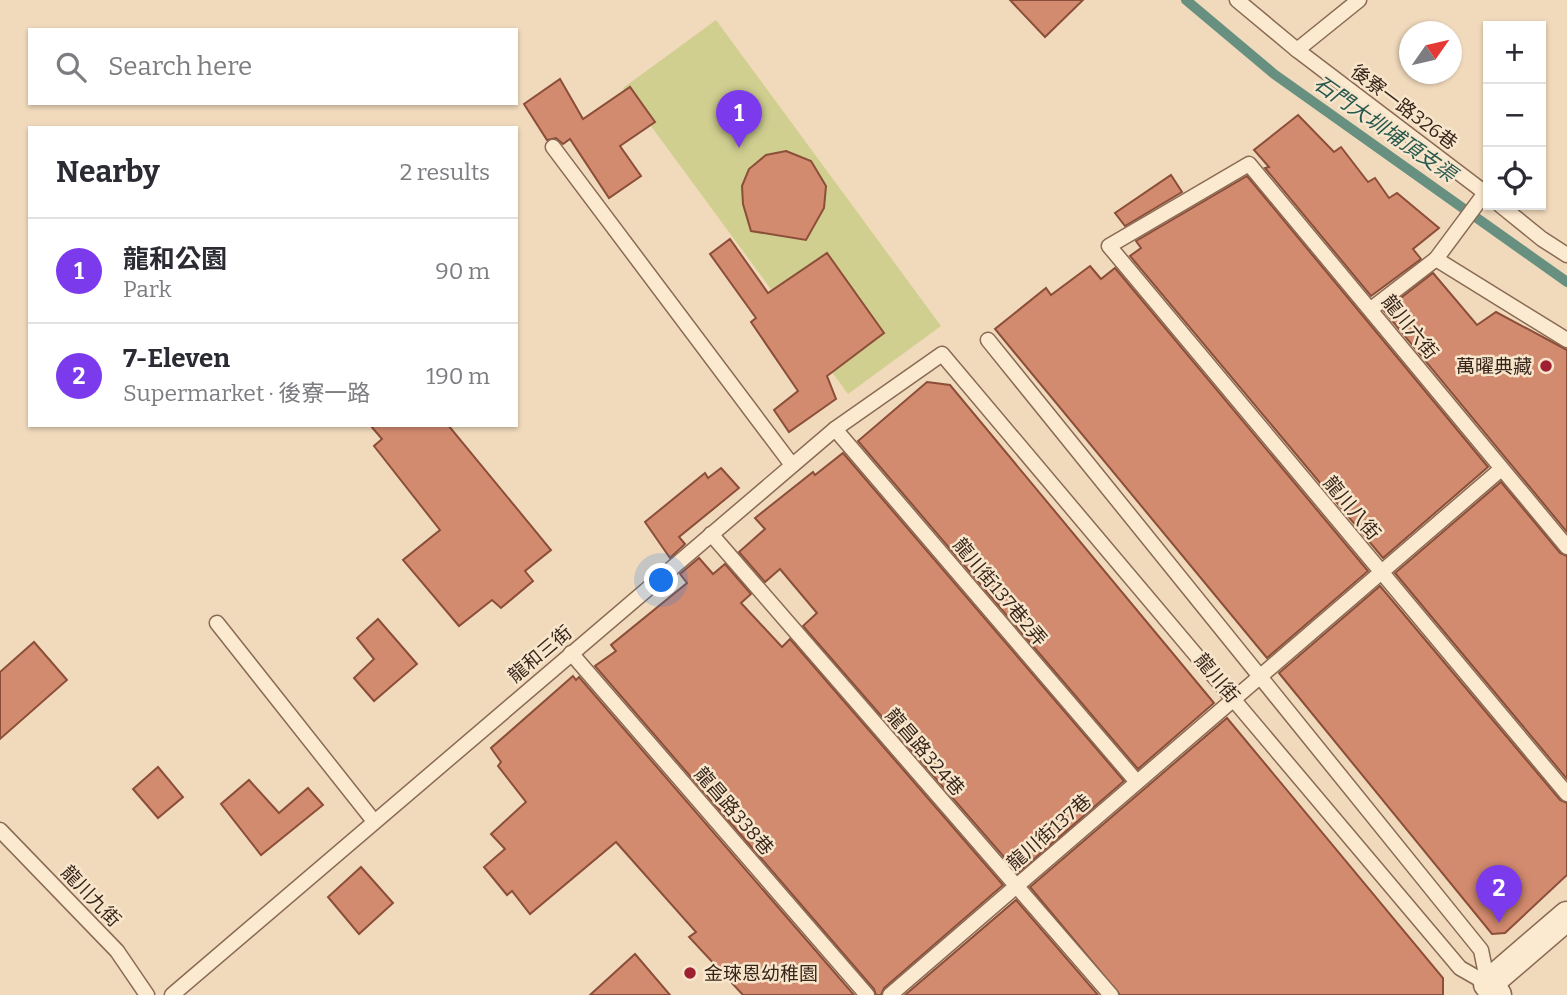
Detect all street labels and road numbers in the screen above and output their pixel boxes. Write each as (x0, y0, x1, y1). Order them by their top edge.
street label: 後寮一路326巷 (1346, 60, 1462, 154)
street label: 龍川六街 (1377, 290, 1443, 364)
street label: 龍川八街 (1319, 471, 1385, 545)
street label: 龍川街137巷2弄 (948, 534, 1052, 650)
street label: 龍和三街 (503, 621, 577, 687)
street label: 龍川街 (1190, 649, 1244, 707)
street label: 龍昌路324巷 (881, 704, 969, 800)
street label: 龍昌路338巷 (690, 762, 778, 860)
street label: 龍川街137巷 (1002, 789, 1096, 875)
street label: 龍川九街 (56, 861, 126, 931)

